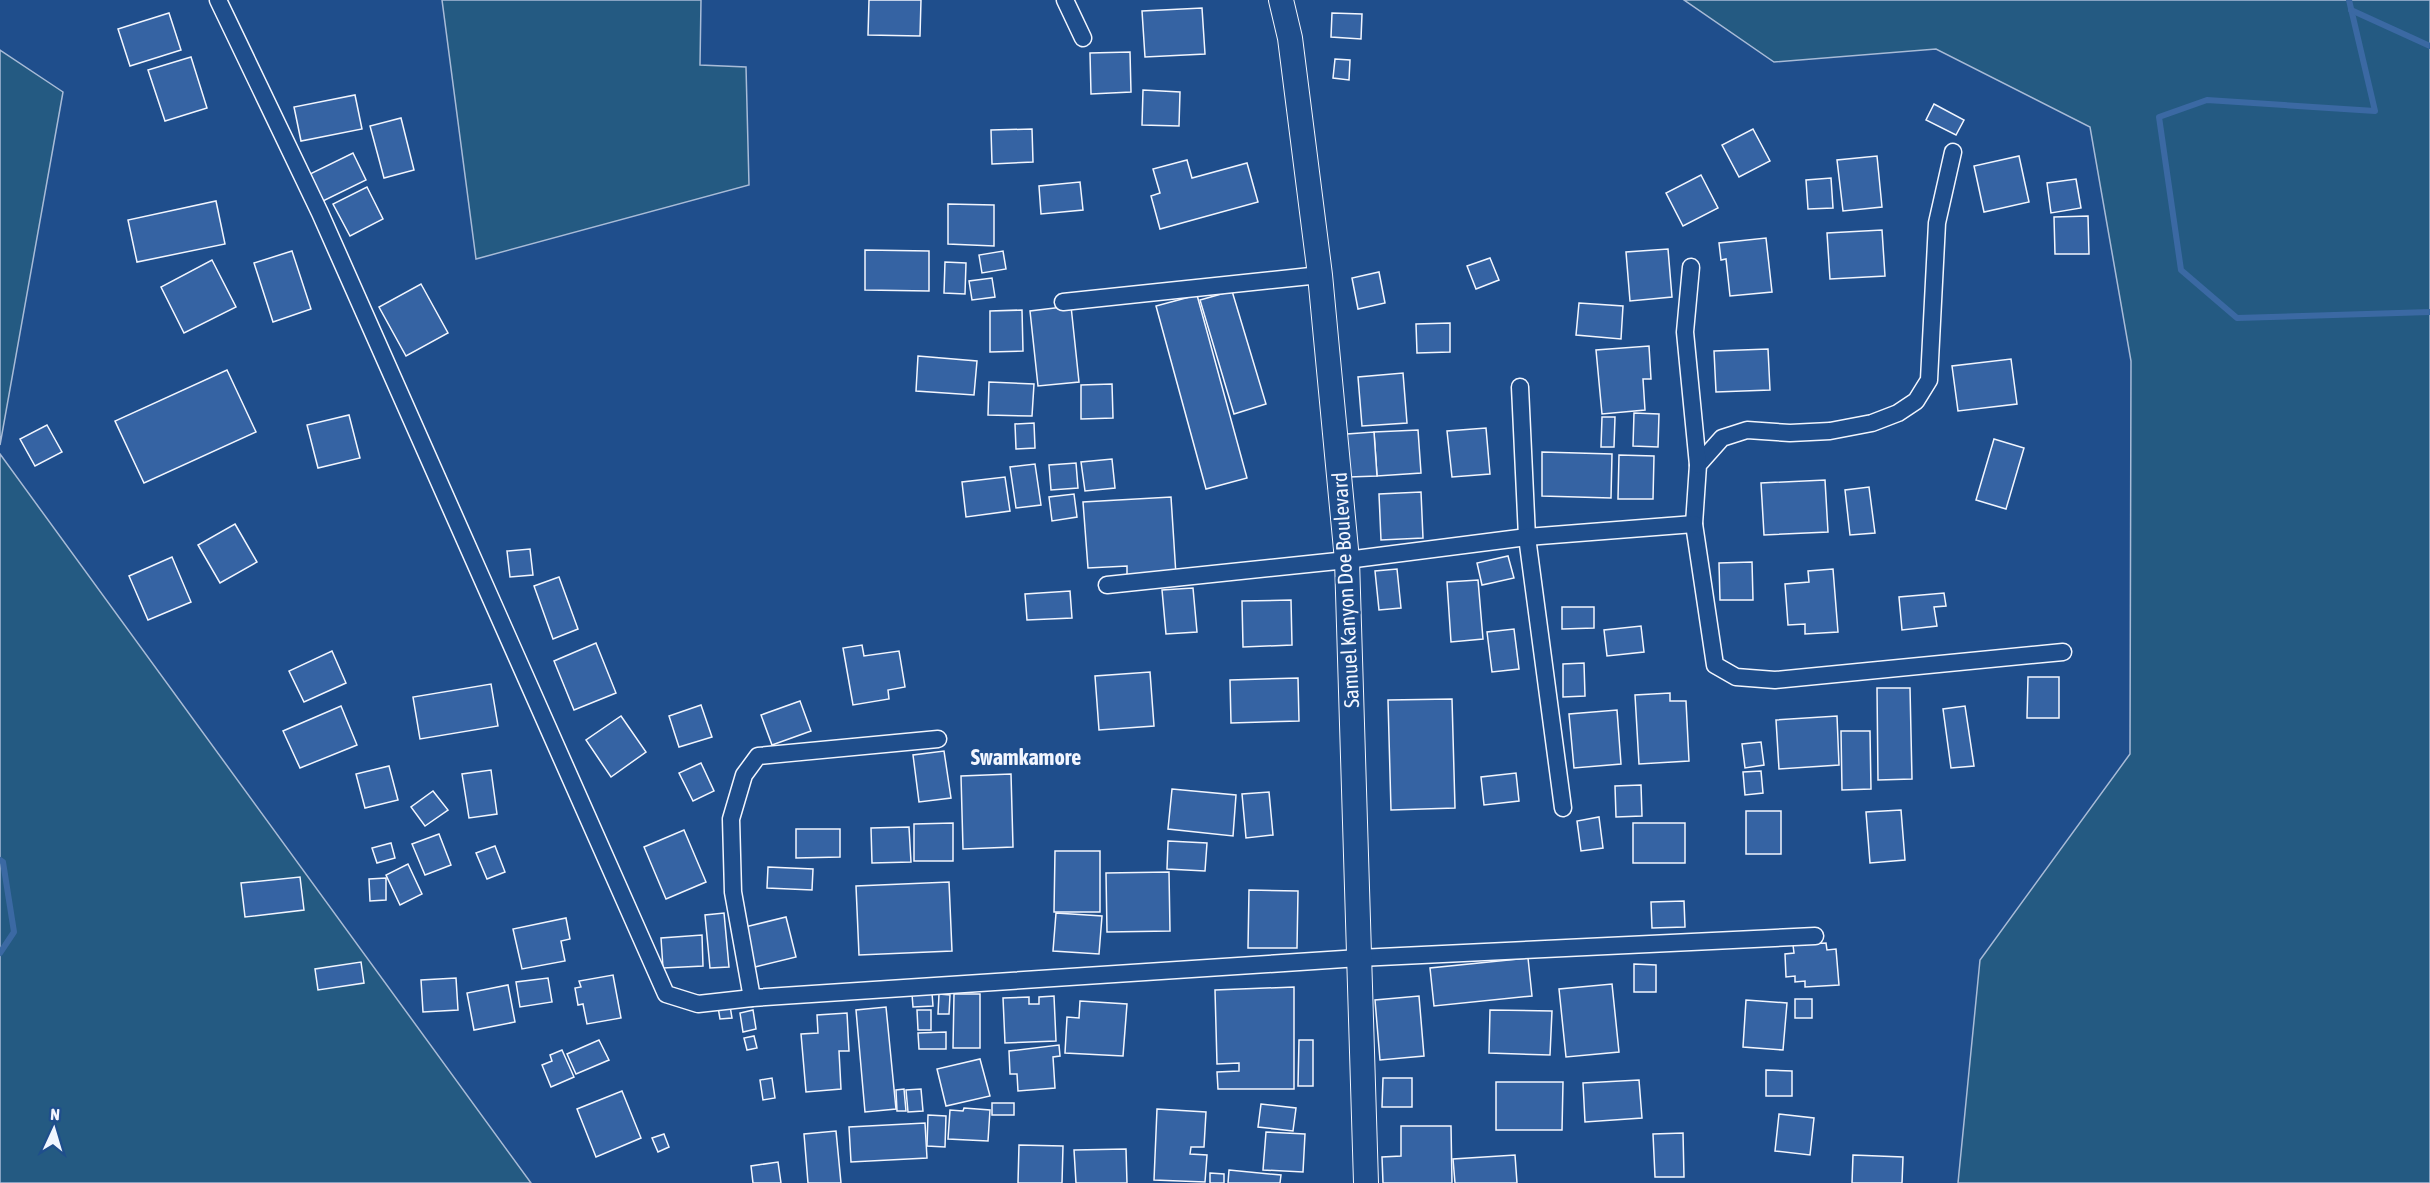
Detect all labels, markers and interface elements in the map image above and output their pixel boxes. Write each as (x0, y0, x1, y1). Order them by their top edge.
street label: Samuel Kanyon Doe Boulevard (1327, 472, 1363, 708)
district label: Swamkamore (971, 744, 1081, 770)
north arrow (24, 1099, 84, 1159)
text: N (50, 1105, 60, 1123)

